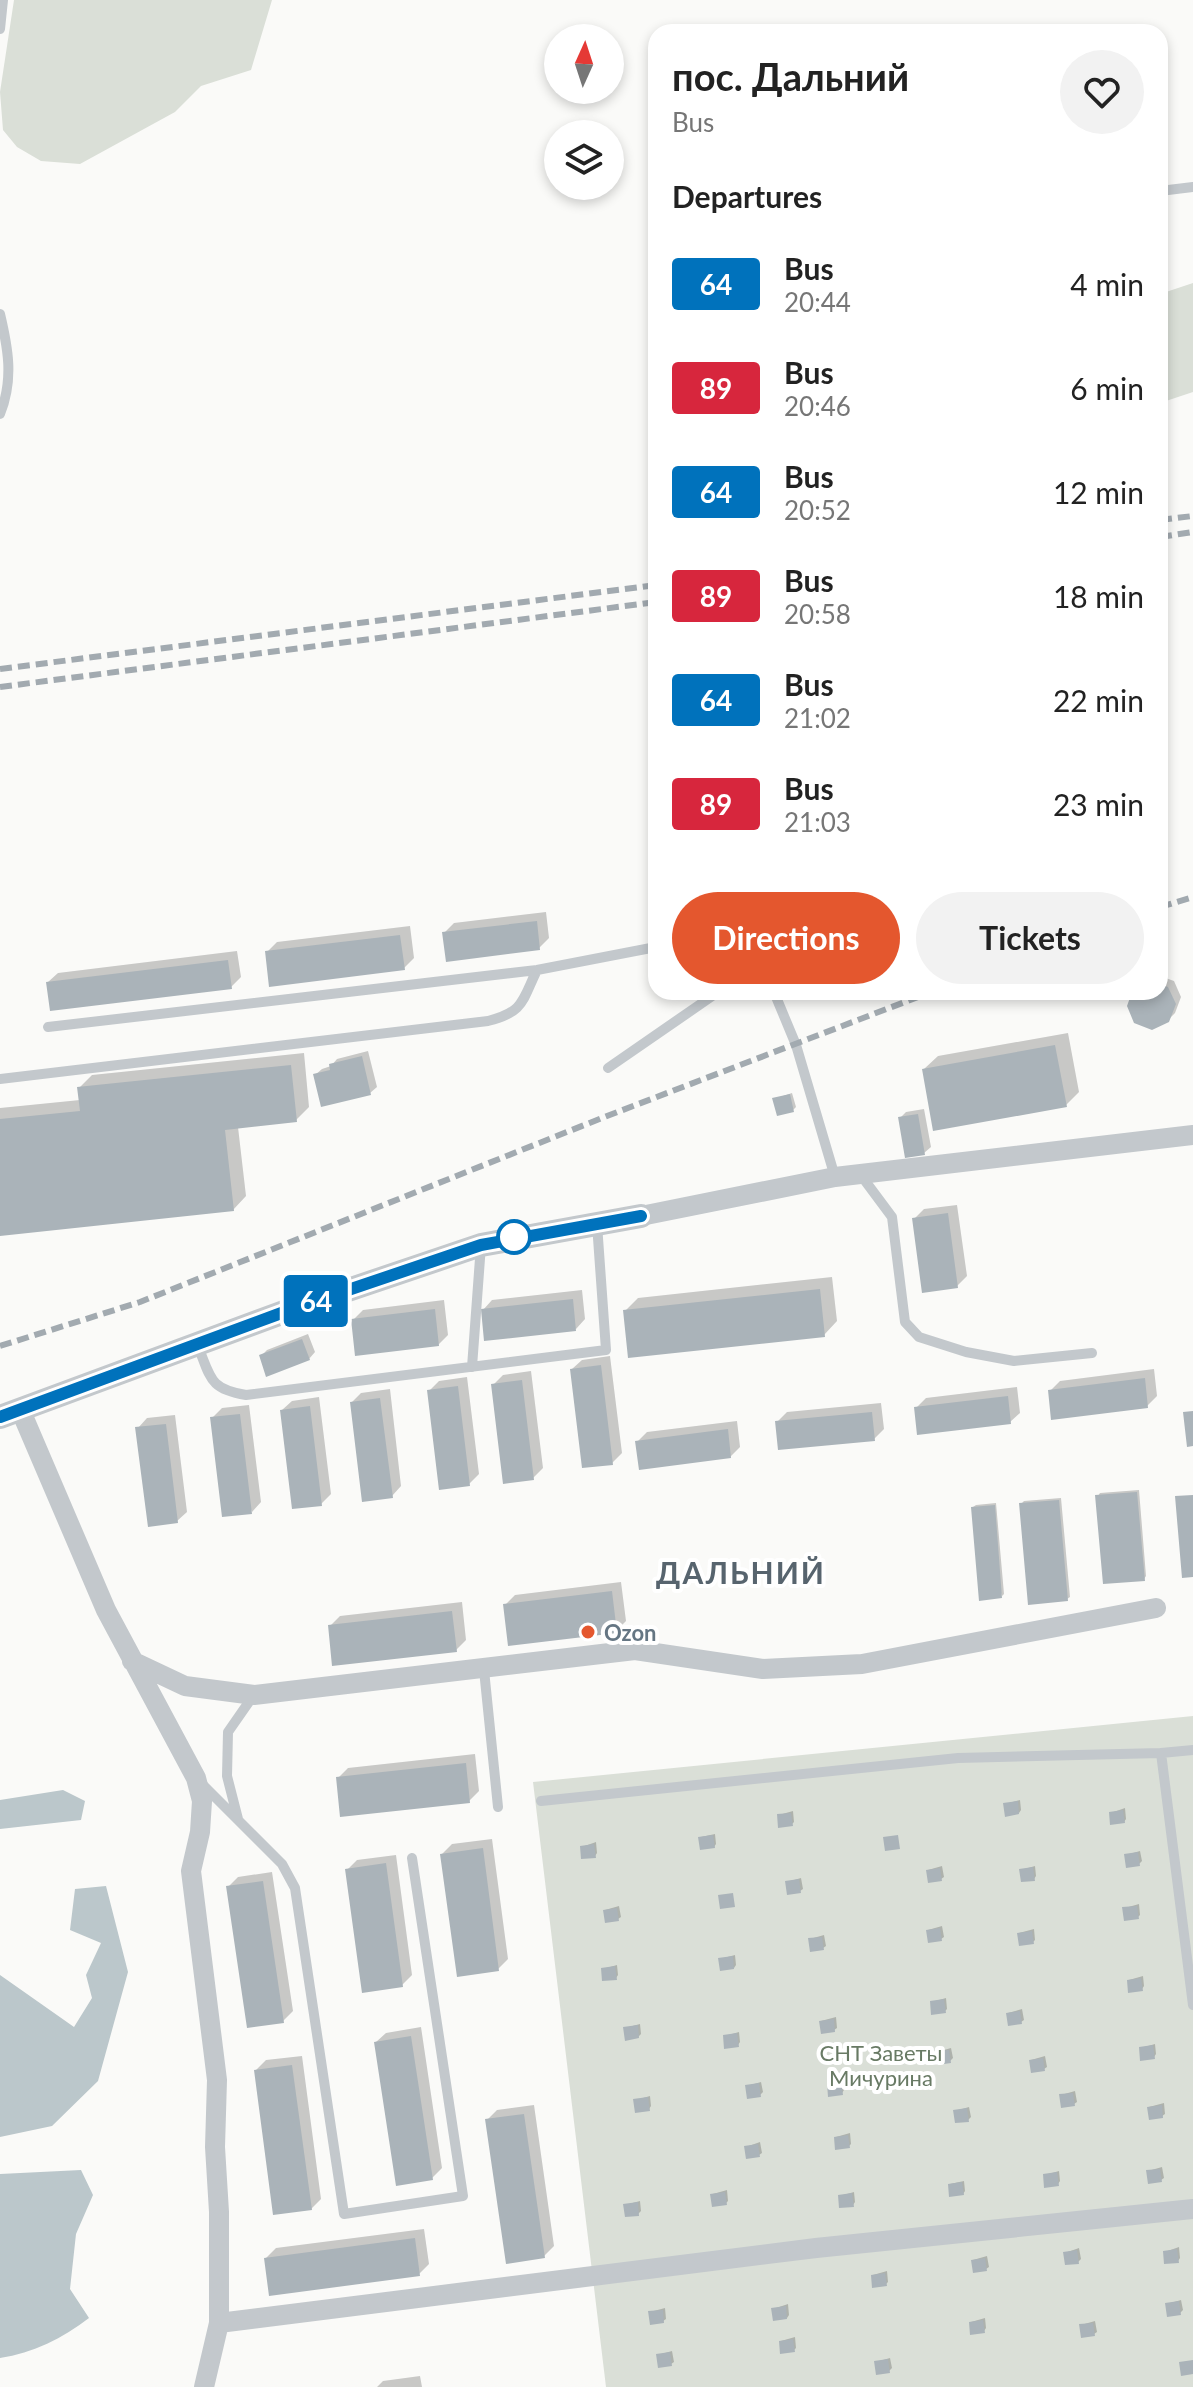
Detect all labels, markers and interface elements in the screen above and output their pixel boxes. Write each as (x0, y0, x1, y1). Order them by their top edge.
north arrow (544, 24, 624, 104)
map controls (544, 24, 624, 200)
button: heart (1060, 50, 1144, 134)
text: пос. Дальний (672, 53, 909, 99)
text: Bus (672, 106, 714, 138)
button: layers (544, 120, 624, 200)
text: Departures (672, 178, 822, 214)
text: Bus (784, 250, 834, 286)
text: 4 min (1070, 266, 1144, 302)
text: 64 (700, 267, 732, 301)
text: 20:44 (784, 286, 851, 318)
text: Bus (784, 354, 834, 390)
text: 6 min (1070, 370, 1144, 406)
text: 89 (700, 371, 732, 405)
text: 20:46 (784, 390, 851, 422)
text: Bus (784, 458, 834, 494)
text: 12 min (1053, 474, 1144, 510)
text: 64 (700, 475, 732, 509)
text: 20:52 (784, 494, 851, 526)
text: Bus (784, 562, 834, 598)
text: 18 min (1053, 578, 1144, 614)
text: 89 (700, 579, 732, 613)
text: 20:58 (784, 598, 851, 630)
text: Bus (784, 666, 834, 702)
text: 22 min (1053, 682, 1144, 718)
text: 64 (700, 683, 732, 717)
text: 21:02 (784, 702, 851, 734)
text: Bus (784, 770, 834, 806)
text: 23 min (1053, 786, 1144, 822)
text: 89 (700, 787, 732, 821)
text: 21:03 (784, 806, 851, 838)
button: Directions (672, 892, 900, 984)
button: Tickets (916, 892, 1144, 984)
unlabelled marker (497, 1220, 531, 1254)
line badge: 64 (280, 1275, 352, 1327)
text: 64 (300, 1284, 332, 1318)
district label: ДАЛЬНИЙ (656, 1554, 826, 1590)
place label: Ozon (604, 1619, 657, 1646)
marker: Ozon (579, 1623, 597, 1641)
park label: СНТ Заветы Мичурина (820, 2039, 942, 2091)

